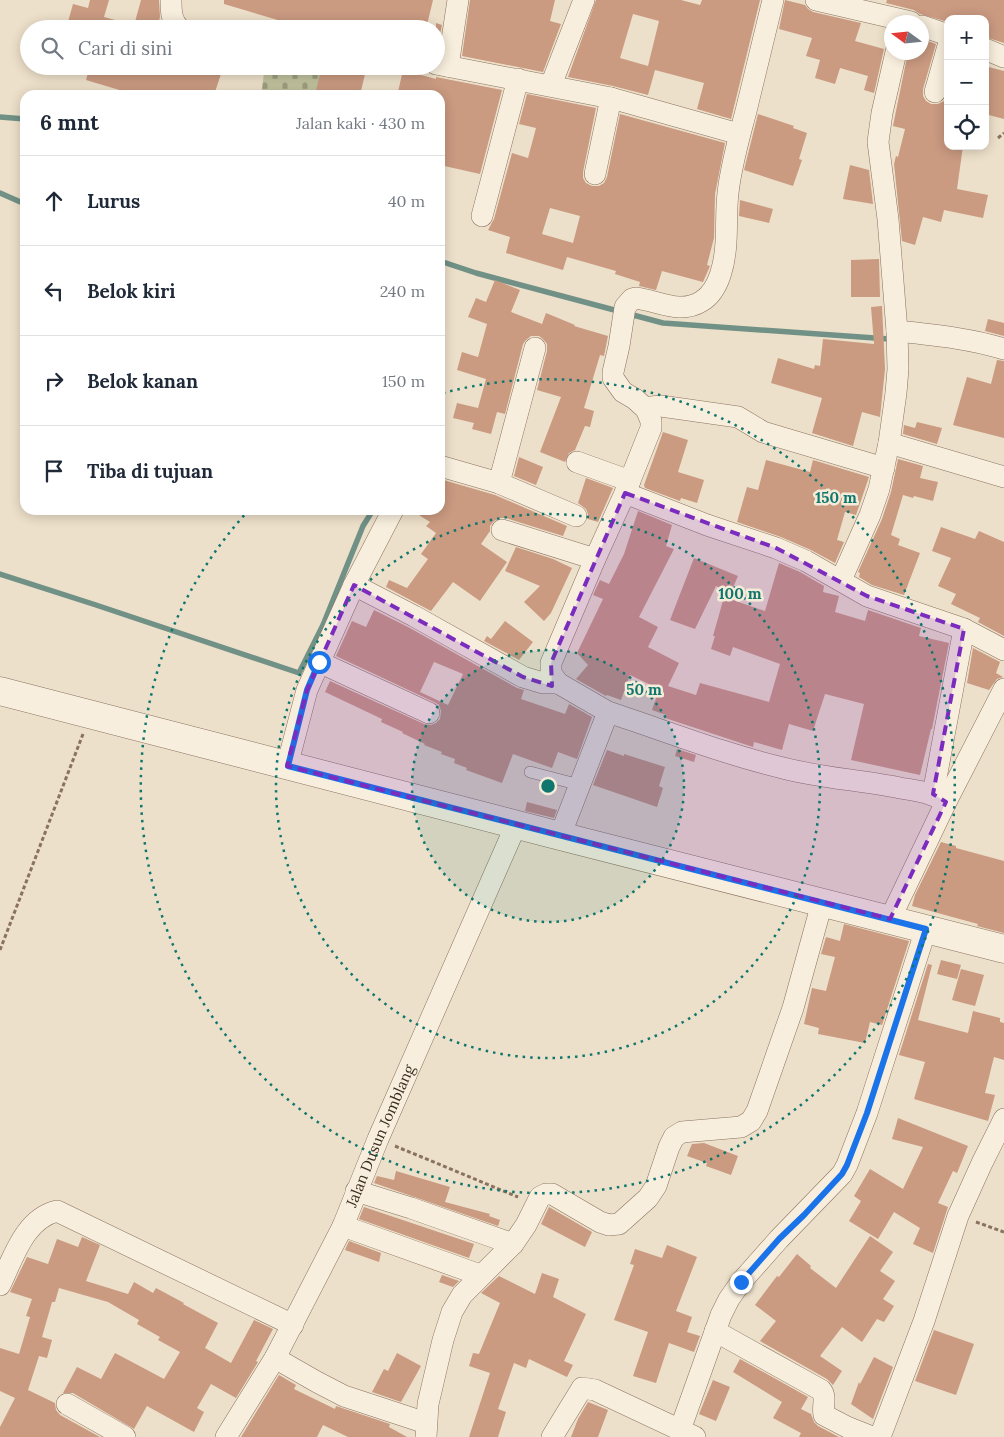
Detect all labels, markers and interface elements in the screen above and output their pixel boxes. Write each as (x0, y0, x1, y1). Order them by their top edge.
north arrow (884, 15, 929, 60)
map controls (944, 15, 989, 150)
button: + (944, 15, 989, 60)
search box (20, 20, 445, 75)
icon: search (38, 34, 66, 62)
text: Cari di sini (78, 36, 172, 60)
button: − (944, 60, 989, 105)
button: locate (944, 105, 989, 150)
text: 6 mnt (40, 109, 99, 136)
text: Jalan kaki · 430 m (296, 113, 425, 133)
icon: ahead (40, 187, 68, 215)
text: Lurus (87, 189, 140, 213)
text: 40 m (388, 191, 425, 211)
icon: left (40, 277, 68, 305)
text: Belok kiri (87, 279, 176, 303)
text: 240 m (380, 281, 425, 301)
icon: right (40, 367, 68, 395)
text: Belok kanan (87, 369, 198, 393)
text: 150 m (382, 371, 425, 391)
icon: arrive (40, 457, 68, 485)
text: Tiba di tujuan (87, 459, 213, 483)
text: 150 m (815, 488, 857, 507)
text: 100 m (719, 584, 762, 603)
route start (308, 651, 331, 674)
text: 50 m (626, 680, 662, 699)
centre of rings (539, 777, 557, 795)
street label: Jalan Dusun Jomblang (341, 1061, 419, 1211)
route end (730, 1271, 753, 1294)

